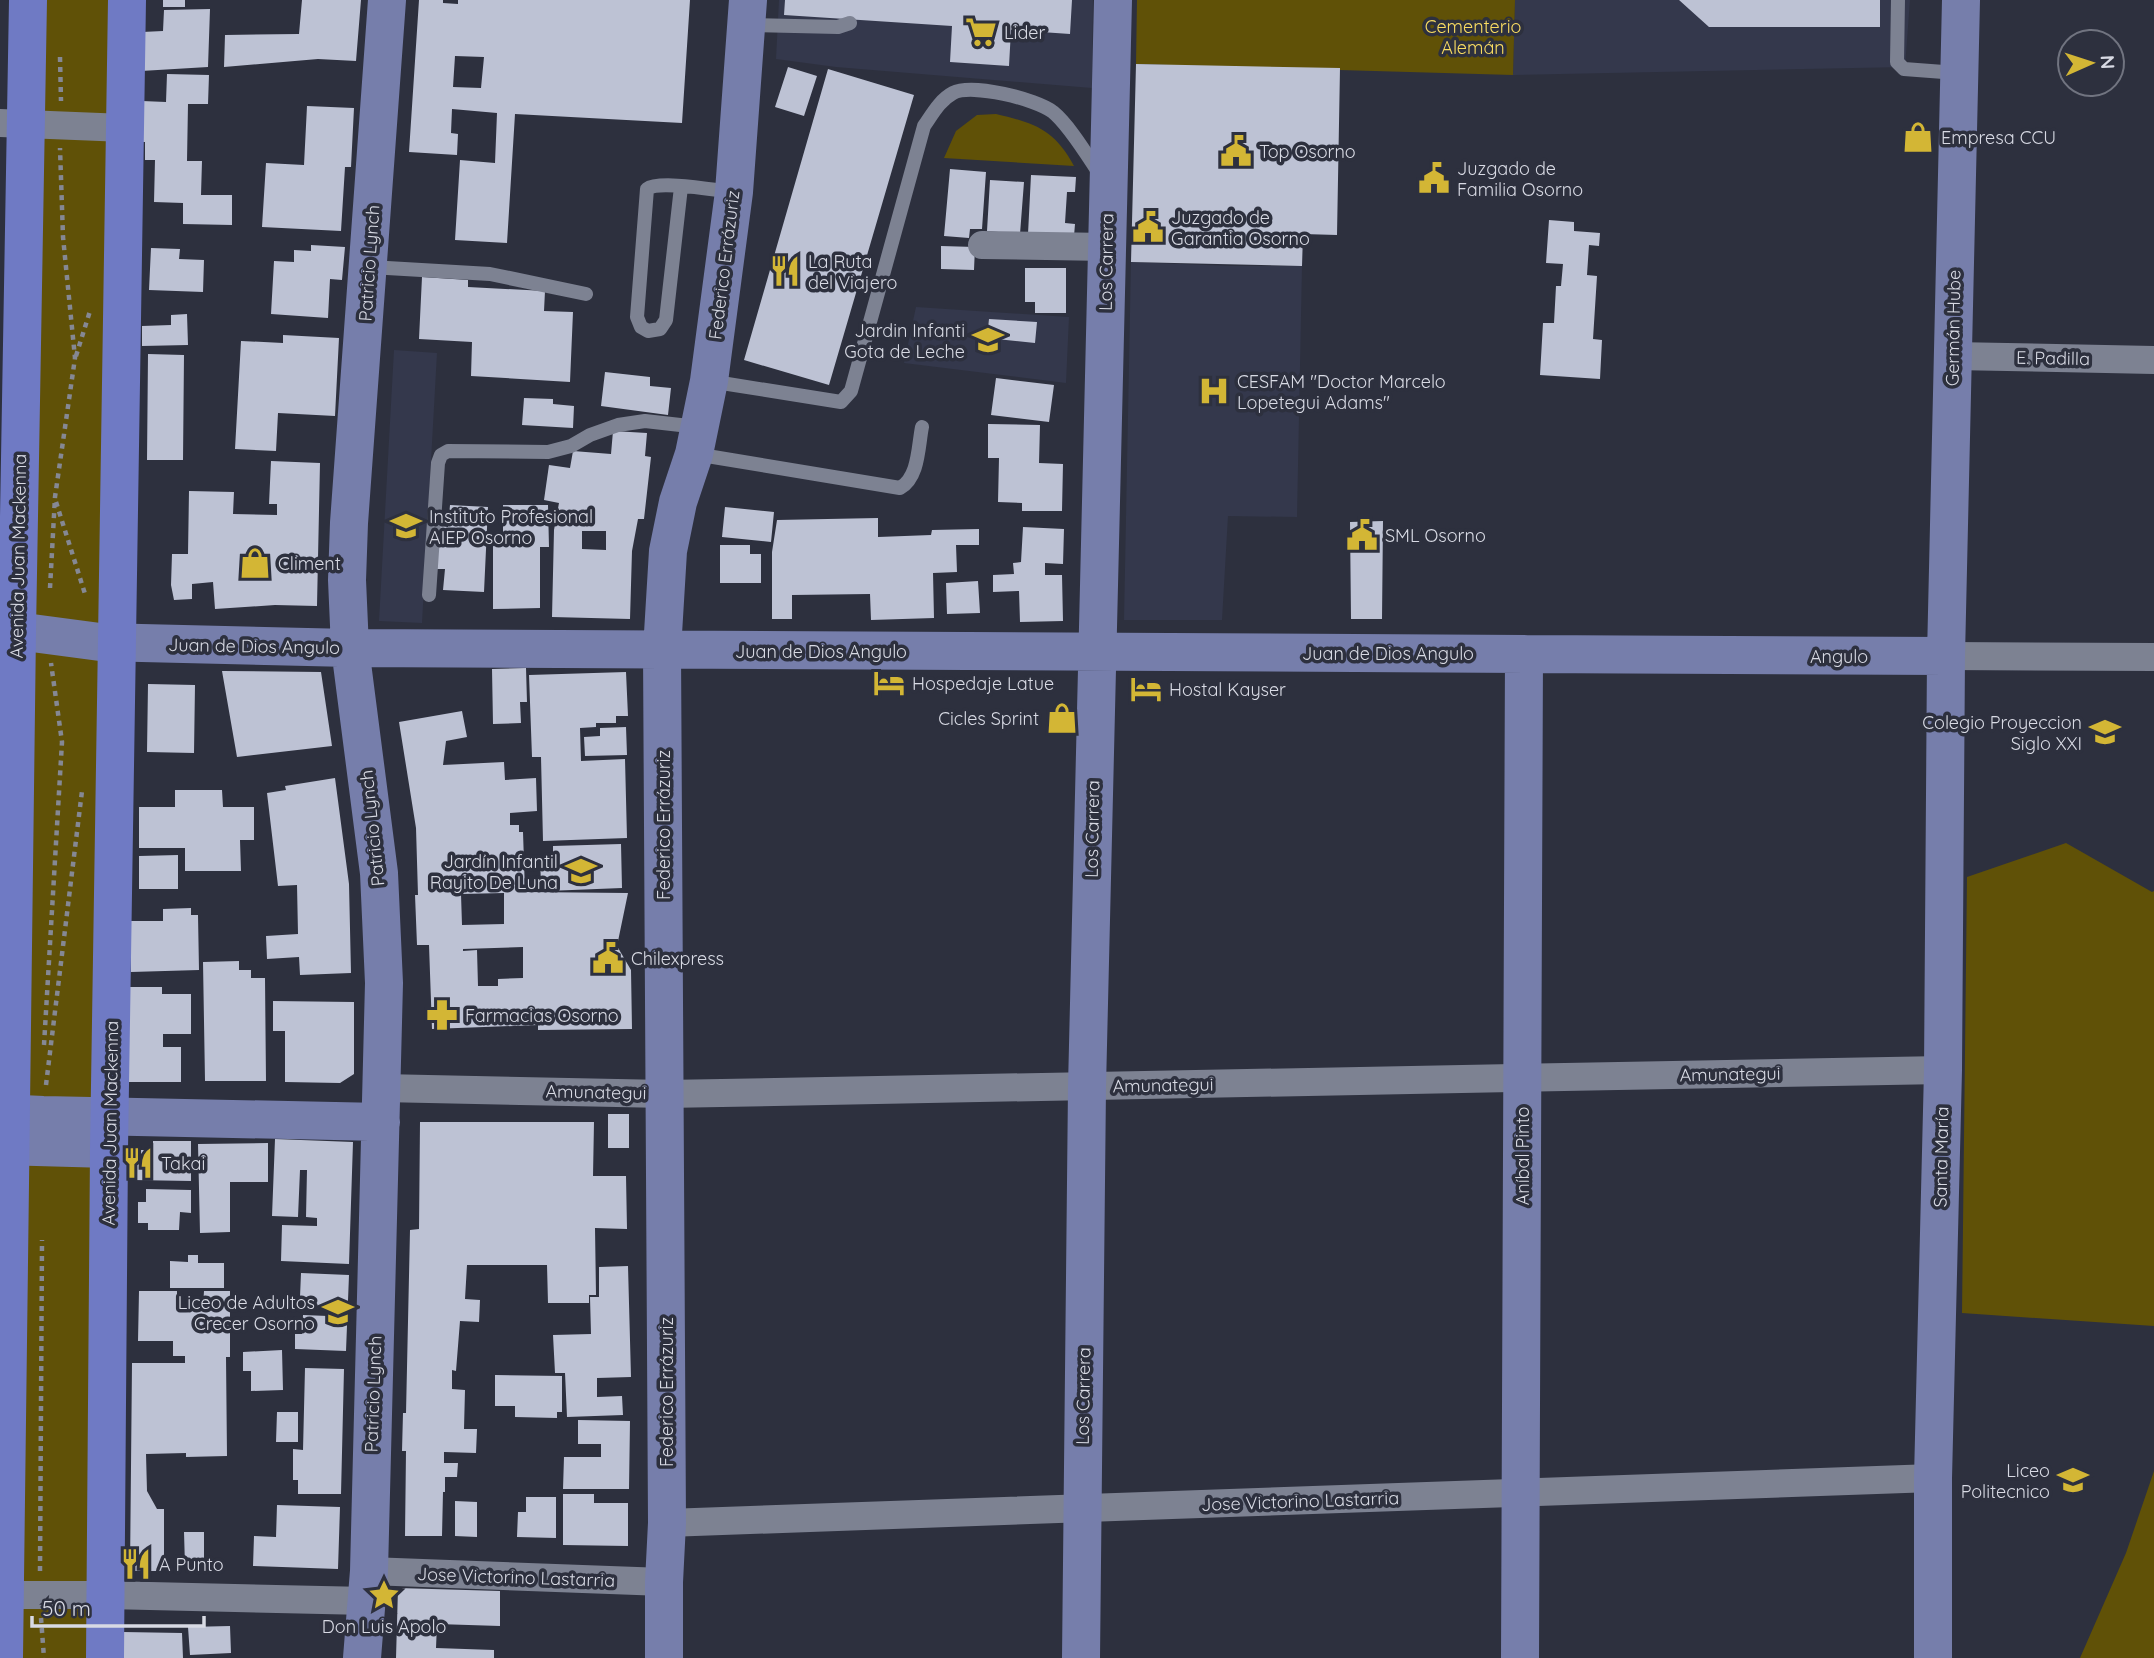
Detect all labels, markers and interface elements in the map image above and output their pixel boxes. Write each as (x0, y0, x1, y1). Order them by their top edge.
supermarket icon: Lider (964, 15, 998, 49)
park label: Cementerio Alemán (1425, 15, 1521, 59)
place label: Lider (1004, 21, 1046, 44)
north arrow (2056, 28, 2126, 98)
text: N (2096, 55, 2120, 70)
shop icon: Empresa CCU (1901, 120, 1935, 154)
place label: Empresa CCU (1941, 126, 2056, 149)
public building icon: Top Osorno (1219, 134, 1253, 168)
place label: Top Osorno (1259, 140, 1356, 163)
place label: Juzgado de Familia Osorno (1457, 157, 1583, 201)
public building icon: Juzgado de Familia Osorno (1417, 161, 1451, 195)
street label: Federico Errázuriz (703, 189, 745, 341)
street label: Patricio Lynch (353, 204, 385, 322)
place label: Juzgado de Garantia Osorno (1171, 206, 1310, 250)
public building icon: Juzgado de Garantia Osorno (1131, 210, 1165, 244)
street label: Los Carrera (1094, 213, 1118, 311)
place label: La Ruta del Viajero (808, 250, 897, 294)
restaurant icon: La Ruta del Viajero (768, 254, 802, 288)
street label: Germán Hube (1940, 270, 1966, 386)
place label: Jardin Infanti Gota de Leche (844, 319, 965, 363)
school or university icon: Jardin Infanti Gota de Leche (971, 323, 1005, 357)
street label: E. Padilla (2016, 346, 2090, 370)
place label: CESFAM "Doctor Marcelo Lopetegui Adams" (1237, 370, 1446, 414)
hospital icon: CESFAM "Doctor Marcelo Lopetegui Adams" (1197, 374, 1231, 408)
street label: Avenida Juan Mackenna (5, 453, 31, 659)
place label: Instituto Profesional AIEP Osorno (429, 505, 593, 549)
school or university icon: Instituto Profesional AIEP Osorno (389, 509, 423, 543)
public building icon: SML Osorno (1345, 518, 1379, 552)
place label: SML Osorno (1385, 524, 1486, 547)
shop icon: Climent (238, 546, 272, 580)
place label: Climent (278, 552, 341, 575)
street label: Juan de Dios Angulo (168, 633, 340, 659)
street label: Juan de Dios Angulo (735, 640, 907, 663)
street label: Juan de Dios Angulo (1302, 642, 1474, 665)
street label: Angulo (1810, 645, 1868, 668)
hotel icon: Hospedaje Latue (872, 666, 906, 700)
place label: Hospedaje Latue (912, 672, 1054, 695)
hotel icon: Hostal Kayser (1129, 672, 1163, 706)
place label: Hostal Kayser (1169, 678, 1286, 701)
shop icon: Cicles Sprint (1045, 701, 1079, 735)
place label: Cicles Sprint (938, 707, 1039, 730)
place label: Colegio Proyeccion Siglo XXI (1922, 711, 2082, 755)
school or university icon: Colegio Proyeccion Siglo XXI (2088, 715, 2122, 749)
street label: Federico Errázuriz (652, 750, 675, 900)
street label: Patricio Lynch (354, 769, 390, 887)
street label: Los Carrera (1080, 780, 1104, 878)
place label: Jardín Infantil Rayito De Luna (430, 850, 558, 894)
school or university icon: Jardín Infantil Rayito De Luna (564, 854, 598, 888)
public building icon: Chilexpress (591, 941, 625, 975)
place label: Chilexpress (631, 947, 724, 970)
pharmacy icon: Farmacias Osorno (425, 998, 459, 1032)
place label: Farmacias Osorno (465, 1004, 619, 1027)
street label: Avenida Juan Mackenna (97, 1020, 123, 1226)
street label: Amunategui (1679, 1062, 1781, 1086)
street label: Amunategui (1112, 1073, 1214, 1097)
street label: Amunategui (545, 1080, 647, 1104)
street label: Santa María (1929, 1106, 1953, 1208)
street label: Aníbal Pinto (1511, 1107, 1534, 1205)
restaurant icon: Takai (121, 1146, 155, 1180)
place label: Takai (161, 1152, 205, 1175)
place label: Liceo de Adultos Crecer Osorno (178, 1291, 315, 1335)
school or university icon: Liceo de Adultos Crecer Osorno (321, 1295, 355, 1329)
street label: Federico Errázuriz (655, 1317, 678, 1467)
street label: Patricio Lynch (359, 1335, 387, 1453)
street label: Los Carrera (1071, 1347, 1095, 1445)
place label: Liceo Politecnico (1961, 1459, 2050, 1503)
school or university icon: Liceo Politecnico (2056, 1463, 2090, 1497)
street label: Jose Victorino Lastarria (1201, 1486, 1399, 1516)
restaurant icon: A Punto (119, 1547, 153, 1581)
place label: A Punto (159, 1553, 224, 1576)
street label: Jose Victorino Lastarria (417, 1562, 615, 1592)
place icon: Don Luis Apolo (367, 1578, 401, 1612)
scale bar (32, 1584, 203, 1628)
text: 50 m (42, 1595, 91, 1621)
place label: Don Luis Apolo (322, 1615, 446, 1638)

